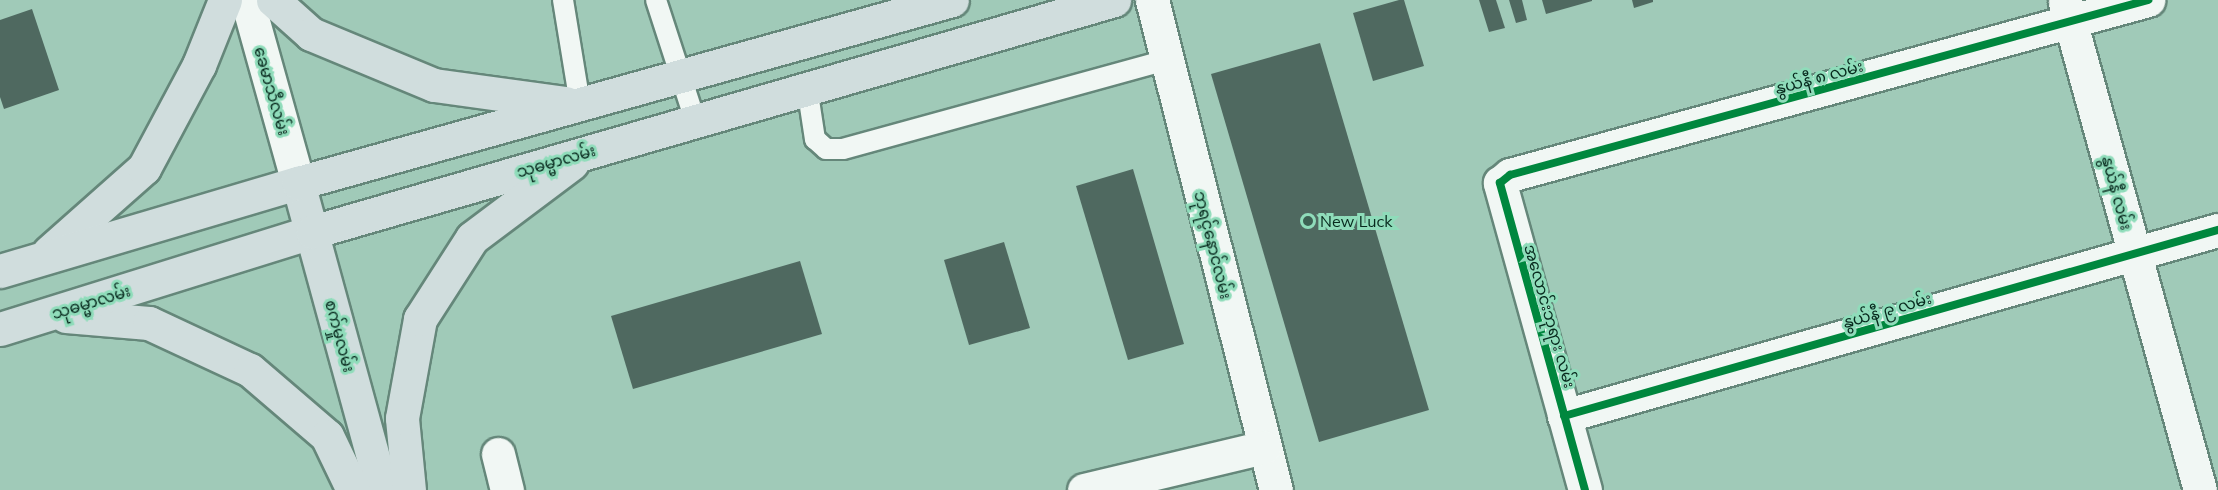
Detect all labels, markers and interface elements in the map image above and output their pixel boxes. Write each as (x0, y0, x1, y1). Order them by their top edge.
street label: ခေမာသီလမ်း (250, 45, 294, 137)
street label: နွယ်နီ ၈ လမ်း (1773, 56, 1865, 98)
street label: သုဓမ္မာလမ်း (514, 141, 598, 181)
street label: နွယ်နီ လမ်း (2098, 154, 2136, 232)
street label: ဘုရင့်နောင်လမ်း (1190, 189, 1236, 301)
place label: New Luck (1320, 211, 1393, 231)
marker: New Luck (1301, 214, 1315, 228)
street label: အလောင်းဘုရား လမ်း (1520, 242, 1580, 390)
street label: သုဓမ္မာလမ်း (49, 281, 133, 323)
street label: နွယ်နီ ၉ လမ်း (1840, 288, 1934, 332)
street label: စက်မှုလမ်း (321, 298, 359, 374)

